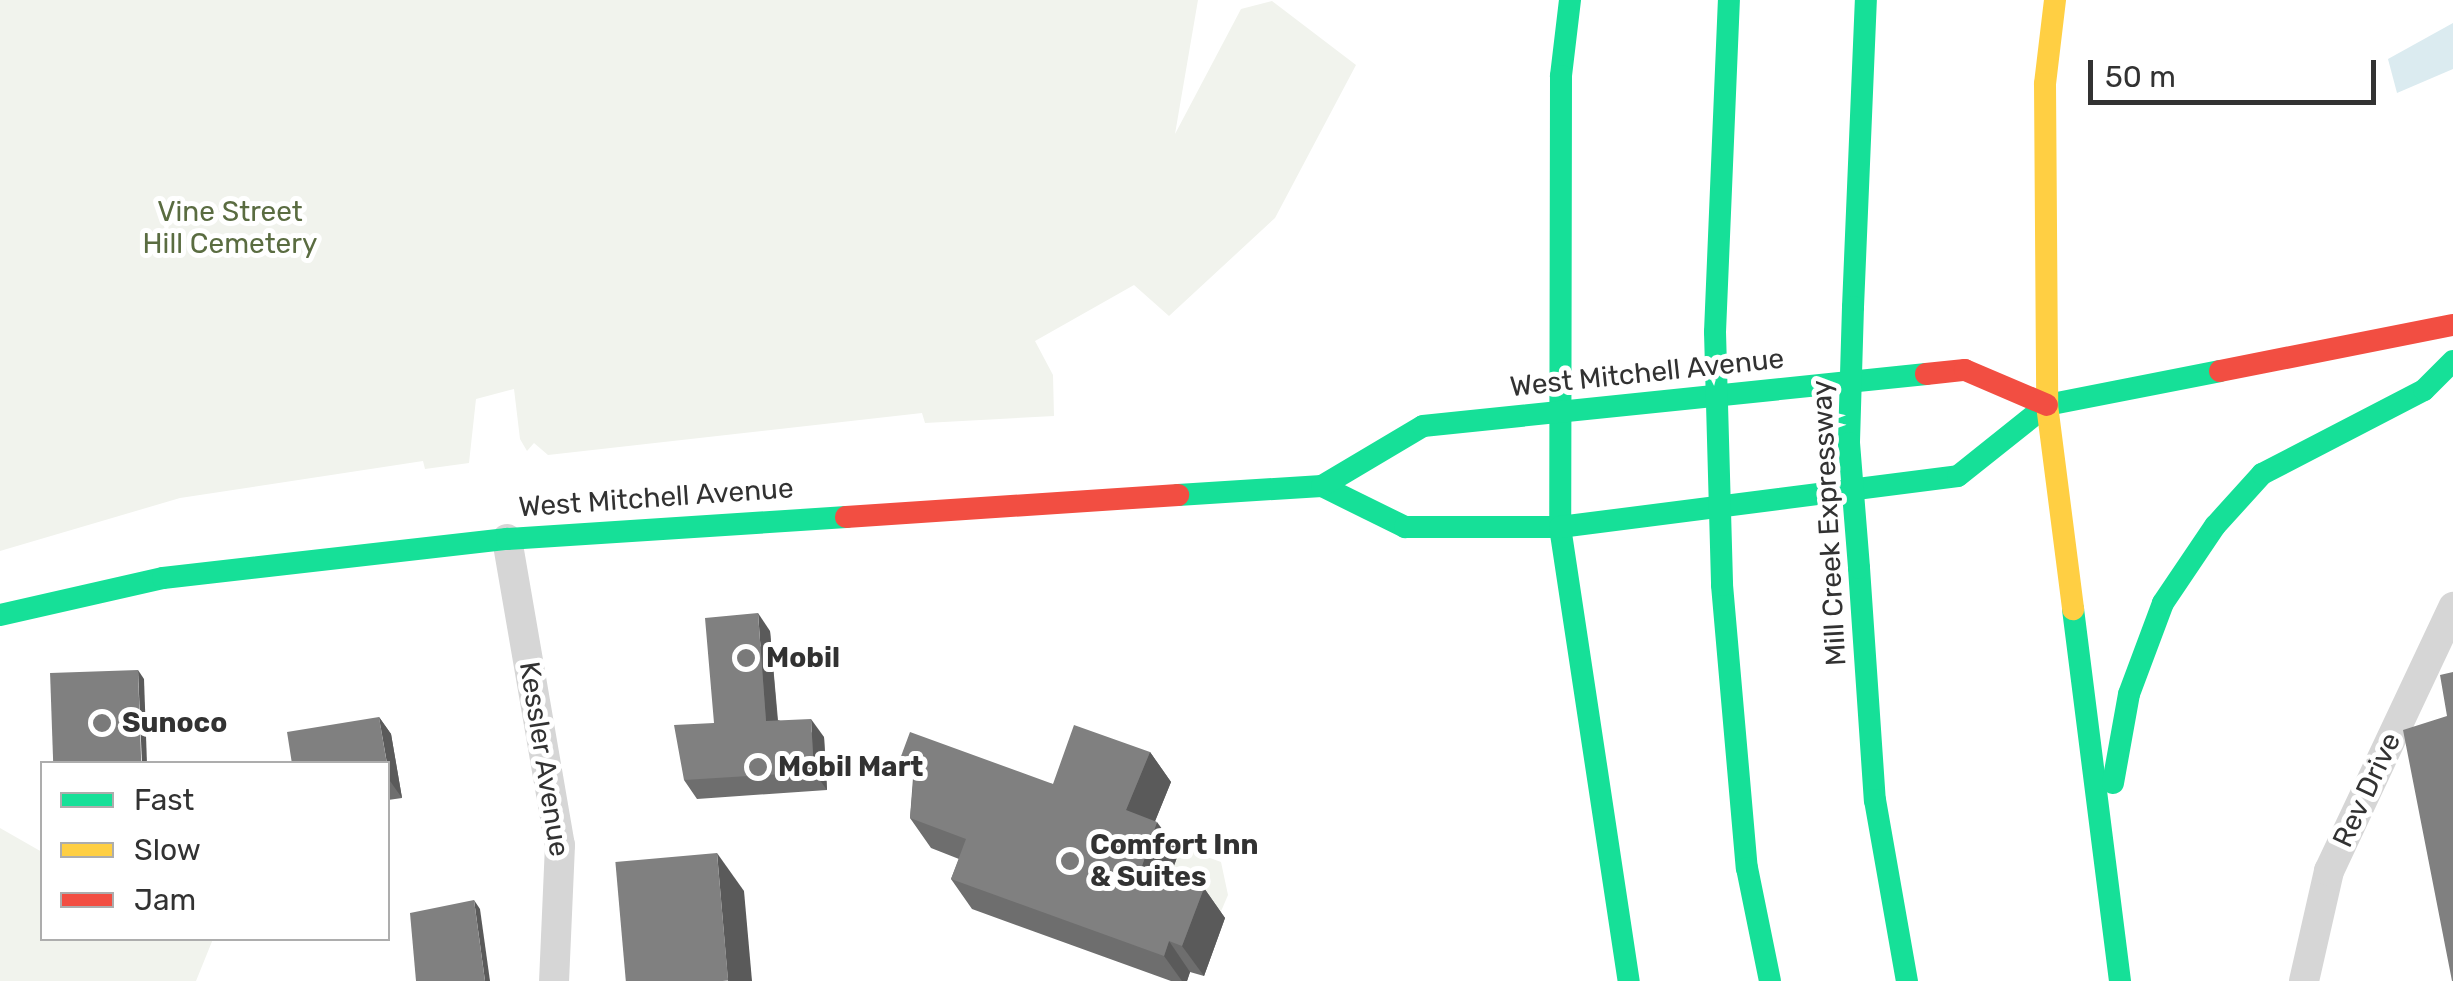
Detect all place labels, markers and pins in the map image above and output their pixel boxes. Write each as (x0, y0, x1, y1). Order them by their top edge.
place label: Mobil (766, 641, 840, 675)
marker: Mobil (735, 647, 757, 669)
place label: Sunoco (122, 706, 227, 740)
marker: Sunoco (91, 712, 113, 734)
place label: Mobil Mart (778, 750, 923, 784)
marker: Mobil Mart (747, 756, 769, 778)
place label: Comfort Inn & Suites (1090, 828, 1258, 894)
marker: Comfort Inn & Suites (1059, 850, 1081, 872)

